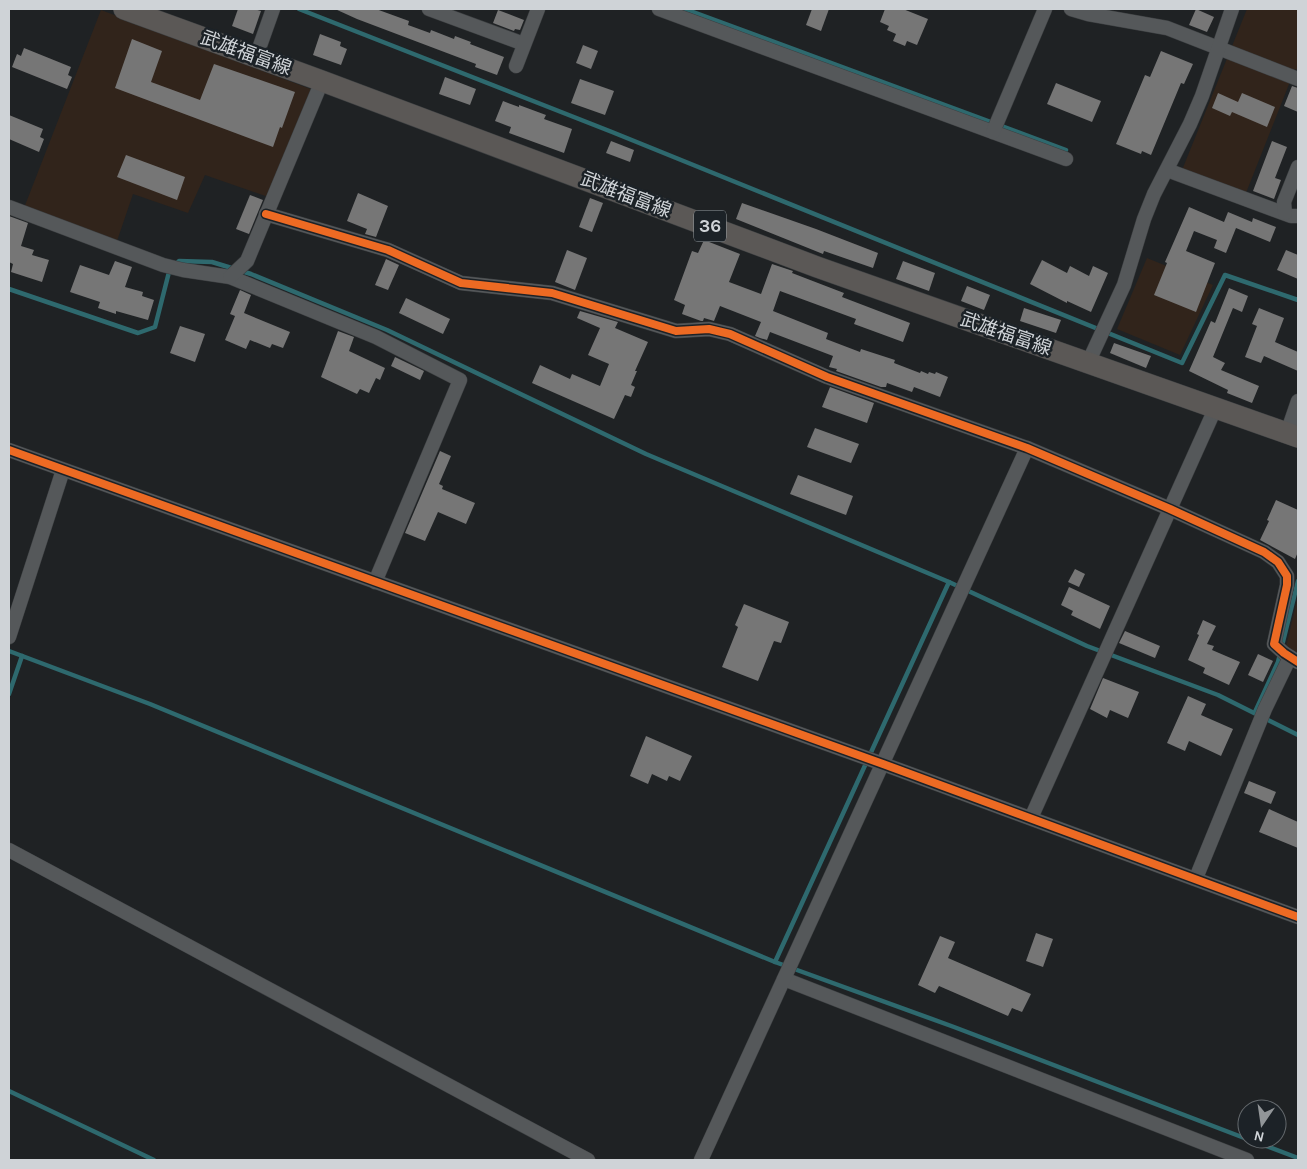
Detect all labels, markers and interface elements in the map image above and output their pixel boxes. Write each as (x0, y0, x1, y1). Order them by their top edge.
street label: 武雄福富線 (198, 26, 294, 80)
street label: 武雄福富線 (578, 168, 674, 222)
road number: 36 (694, 210, 726, 242)
street label: 武雄福富線 (957, 308, 1055, 360)
north arrow (1237, 1099, 1287, 1149)
text: N (1252, 1127, 1266, 1146)

